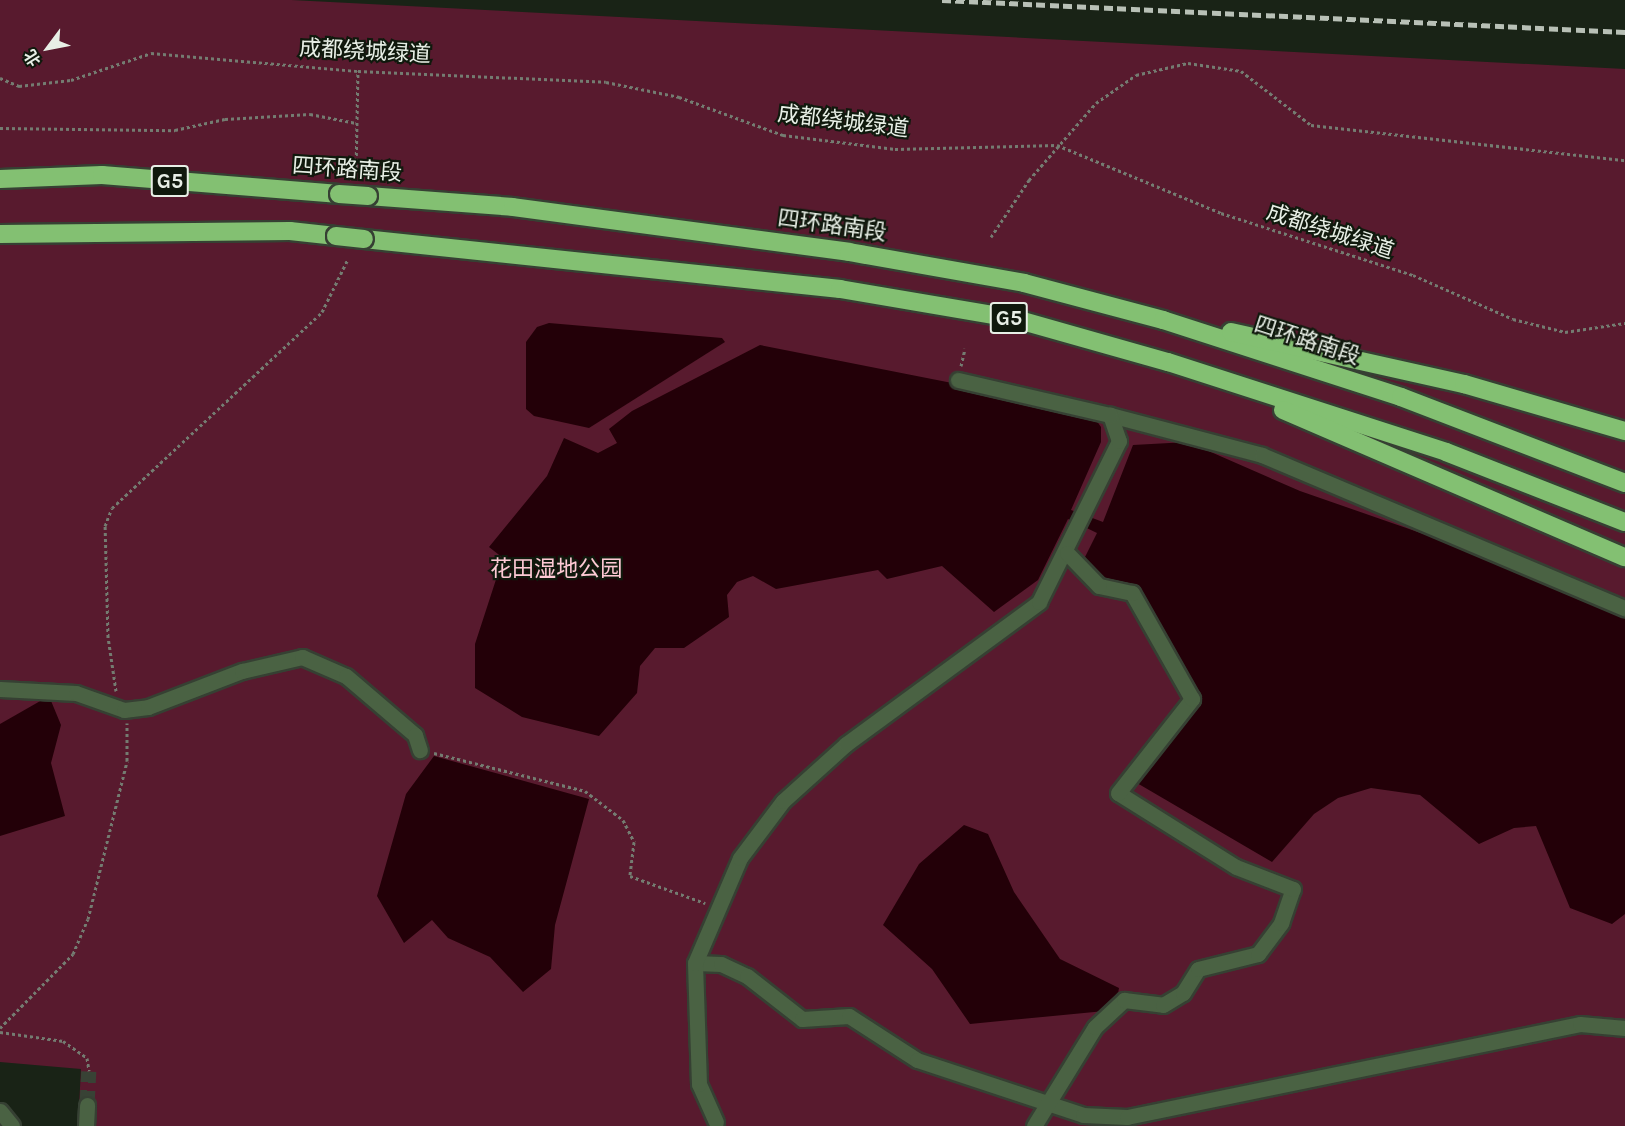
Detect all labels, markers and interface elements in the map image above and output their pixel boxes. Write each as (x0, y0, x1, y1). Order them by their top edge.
north arrow (18, 18, 78, 78)
street label: 成都绕城绿道 (298, 35, 432, 69)
text: 北 (20, 46, 45, 70)
street label: 成都绕城绿道 (776, 101, 910, 143)
street label: 四环路南段 (291, 153, 403, 187)
road number: G5 (150, 163, 190, 199)
street label: 成都绕城绿道 (1263, 199, 1397, 265)
street label: 四环路南段 (776, 205, 888, 247)
road number: G5 (990, 300, 1028, 336)
street label: 四环路南段 (1251, 311, 1363, 371)
park label: 花田湿地公园 (490, 557, 622, 583)

